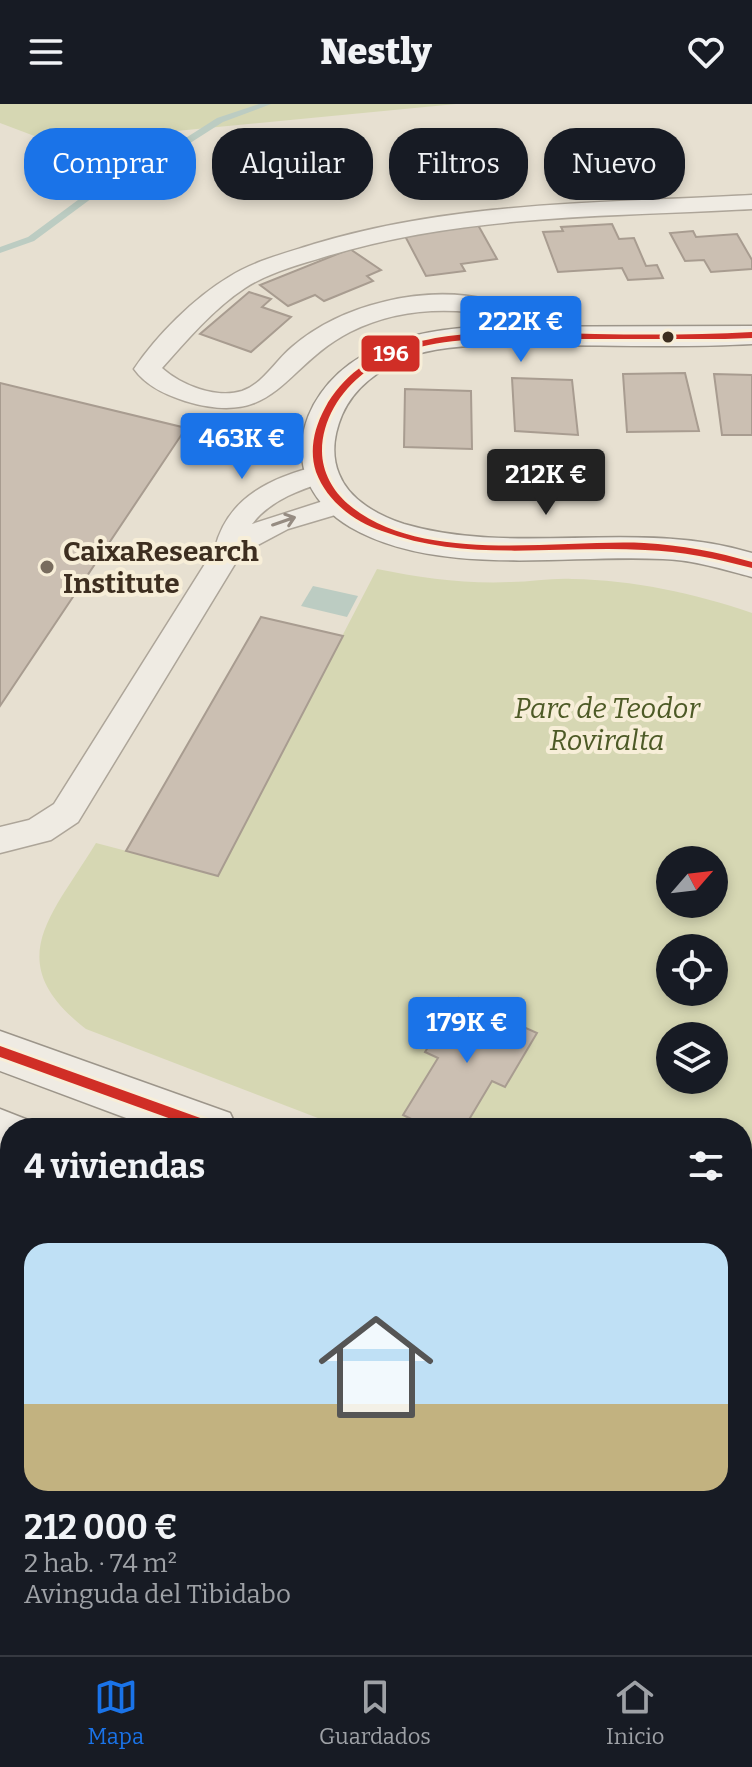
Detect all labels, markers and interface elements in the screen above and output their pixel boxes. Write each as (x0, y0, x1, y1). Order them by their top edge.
icon: menu (24, 30, 68, 74)
text: Nestly (320, 30, 432, 74)
icon: heart (684, 30, 728, 74)
chip: Comprar (24, 128, 196, 200)
chip: Alquilar (212, 128, 373, 200)
chip: Filtros (389, 128, 528, 200)
chip: Nuevo (544, 128, 685, 200)
pin: 222K € (456, 296, 586, 364)
text: 222K € (478, 306, 564, 337)
unlabelled marker (660, 329, 676, 345)
line badge: 196 (360, 334, 421, 373)
text: 196 (373, 340, 409, 367)
pin: 463K € (177, 413, 307, 481)
text: 463K € (199, 423, 285, 454)
pin: 212K € (481, 449, 611, 517)
text: 212K € (505, 459, 587, 490)
one-way arrow (271, 513, 296, 528)
place label: CaixaResearch Institute (63, 535, 259, 600)
marker: CaixaResearch Institute (38, 558, 56, 576)
park label: Parc de Teodor Roviralta (514, 692, 701, 757)
north arrow (656, 846, 728, 918)
map controls (656, 846, 728, 1094)
button: locate (656, 934, 728, 1006)
pin: 179K € (402, 997, 532, 1065)
text: 179K € (426, 1007, 508, 1038)
button: layers (656, 1022, 728, 1094)
icon: filters (684, 1144, 728, 1188)
text: 4 viviendas (24, 1146, 205, 1187)
icon: home (304, 1295, 448, 1439)
text: 212 000 € (24, 1507, 178, 1548)
text: 2 hab. · 74 m² (24, 1548, 177, 1579)
text: Avinguda del Tibidabo (24, 1579, 291, 1610)
tab: Mapa (88, 1675, 144, 1750)
tab: Guardados (319, 1675, 431, 1750)
tab: Inicio (606, 1675, 664, 1750)

